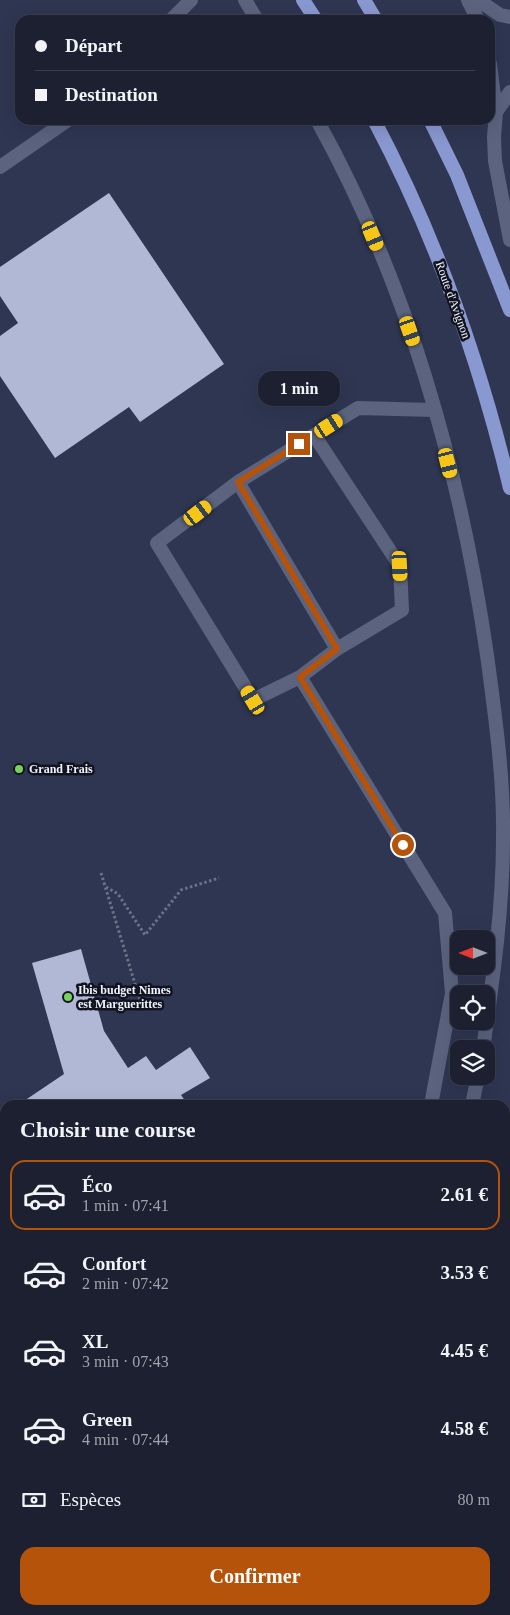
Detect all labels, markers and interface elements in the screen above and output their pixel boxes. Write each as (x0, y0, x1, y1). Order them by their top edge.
text: Départ (65, 35, 122, 56)
text: Destination (65, 84, 158, 105)
car (360, 219, 385, 253)
street label: Route d'Avignon (433, 260, 473, 340)
car (398, 314, 421, 348)
callout: 1 min (258, 372, 340, 406)
text: 1 min (280, 380, 318, 397)
car (312, 412, 345, 440)
route end (288, 433, 310, 455)
car (437, 447, 458, 479)
car (181, 498, 214, 528)
car (391, 551, 408, 581)
car (238, 683, 267, 717)
place label: Grand Frais (29, 762, 93, 776)
marker: Grand Frais (13, 763, 25, 775)
route start (392, 834, 414, 856)
north arrow (450, 930, 495, 975)
map controls (450, 930, 495, 1085)
place label: Ibis budget Nimes est Marguerittes (78, 983, 171, 1011)
button: locate (450, 985, 495, 1030)
marker: Ibis budget Nimes est Marguerittes (62, 991, 74, 1003)
button: layers (450, 1040, 495, 1085)
text: Choisir une course (20, 1117, 196, 1142)
icon: car (22, 1173, 67, 1218)
text: Éco (82, 1175, 113, 1196)
text: 2.61 € (441, 1184, 488, 1205)
text: 1 min · 07:41 (82, 1197, 169, 1214)
icon: car (22, 1251, 67, 1296)
text: Confort (82, 1253, 146, 1274)
text: 3.53 € (441, 1262, 488, 1283)
text: 2 min · 07:42 (82, 1275, 169, 1292)
icon: car (22, 1329, 67, 1374)
text: XL (82, 1331, 108, 1352)
text: 4.45 € (441, 1340, 488, 1361)
text: 3 min · 07:43 (82, 1353, 169, 1370)
icon: car (22, 1407, 67, 1452)
text: Green (82, 1409, 132, 1430)
text: 4.58 € (441, 1418, 488, 1439)
text: 4 min · 07:44 (82, 1431, 169, 1448)
icon: cash (20, 1486, 48, 1514)
text: Espèces (60, 1489, 121, 1510)
text: 80 m (458, 1491, 490, 1508)
button: Confirmer (20, 1547, 490, 1605)

